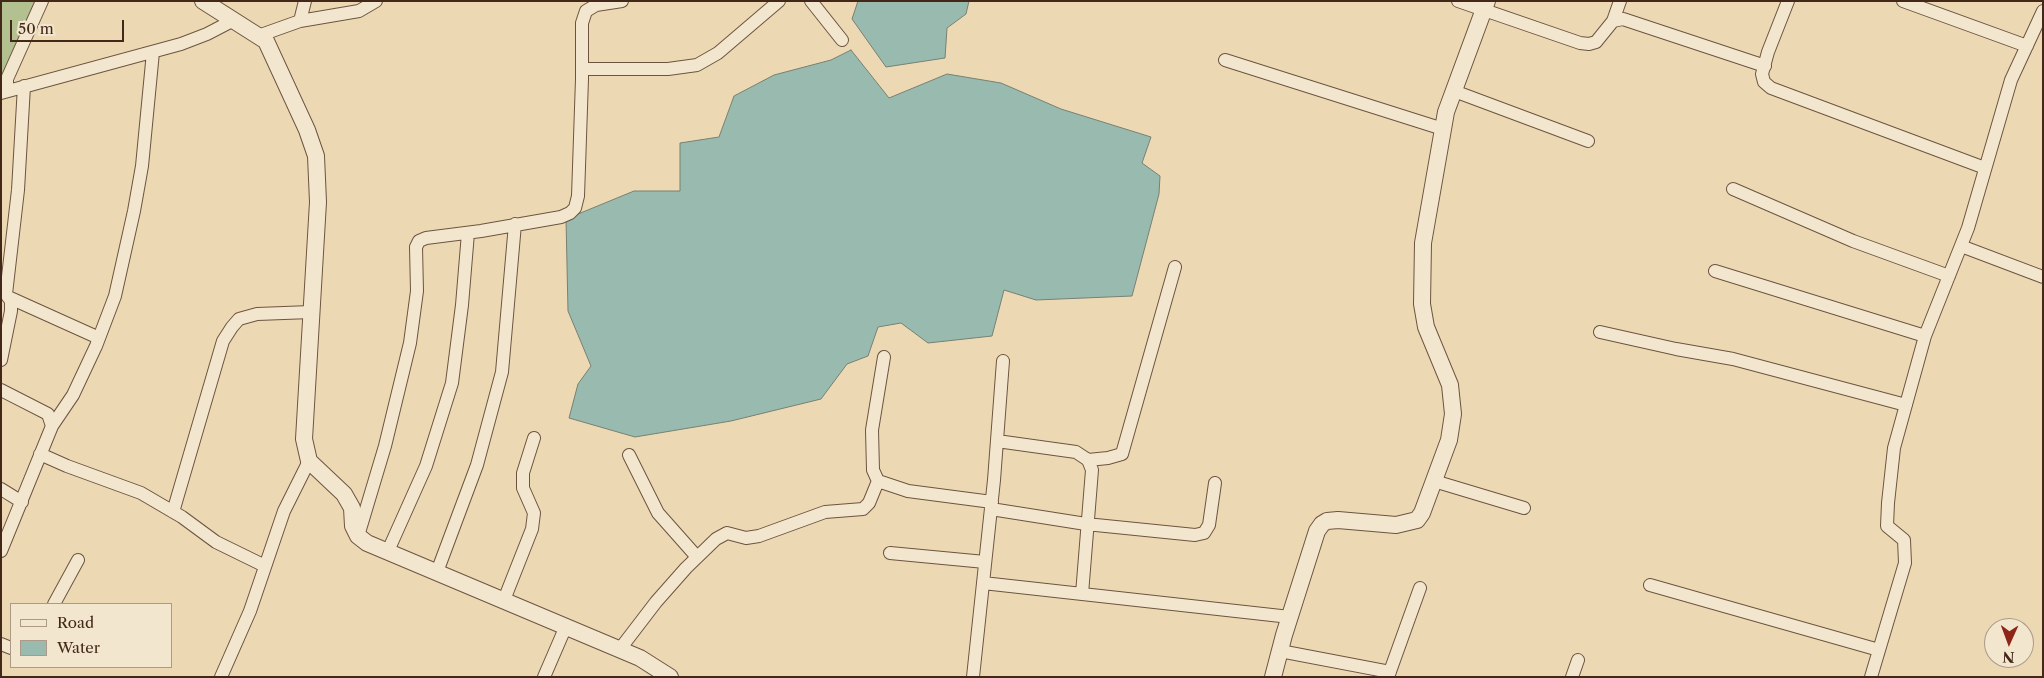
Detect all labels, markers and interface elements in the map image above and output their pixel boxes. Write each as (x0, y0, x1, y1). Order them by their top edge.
scale bar (12, 10, 126, 42)
text: 50 m (18, 19, 54, 38)
legend (10, 603, 172, 668)
text: Road (57, 613, 94, 632)
north arrow (1984, 618, 2034, 668)
text: Water (57, 638, 100, 657)
text: N (2002, 648, 2015, 666)

